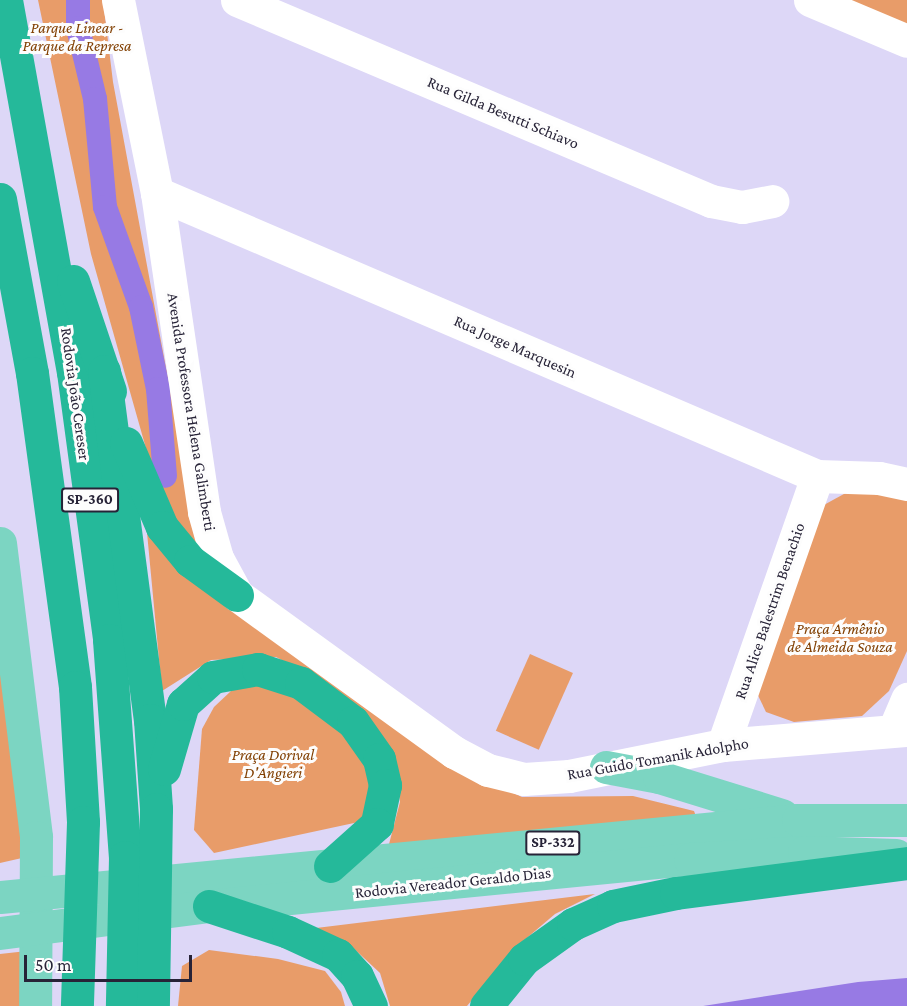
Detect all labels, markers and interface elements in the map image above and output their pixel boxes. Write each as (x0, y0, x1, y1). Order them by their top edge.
park label: Parque Linear - Parque da Represa (23, 18, 132, 56)
street label: Rua Gilda Besutti Schiavo (424, 72, 582, 154)
street label: Avenida Professora Helena Galimberti (163, 292, 219, 532)
street label: Rua Jorge Marquesin (451, 311, 579, 383)
street label: Rodovia João Cereser (56, 326, 94, 462)
road number: SP-360 (60, 488, 120, 512)
street label: Rua Alice Balestrim Benachio (731, 520, 809, 702)
park label: Praça Armênio de Almeida Souza (787, 619, 893, 657)
street label: Rua Guido Tomanik Adolpho (566, 734, 750, 784)
park label: Praça Dorival D'Angieri (232, 745, 314, 783)
road number: SP-332 (524, 831, 582, 855)
street label: Rodovia Vereador Geraldo Dias (354, 863, 552, 903)
scale bar (27, 943, 195, 981)
text: 50 m (35, 955, 72, 975)

